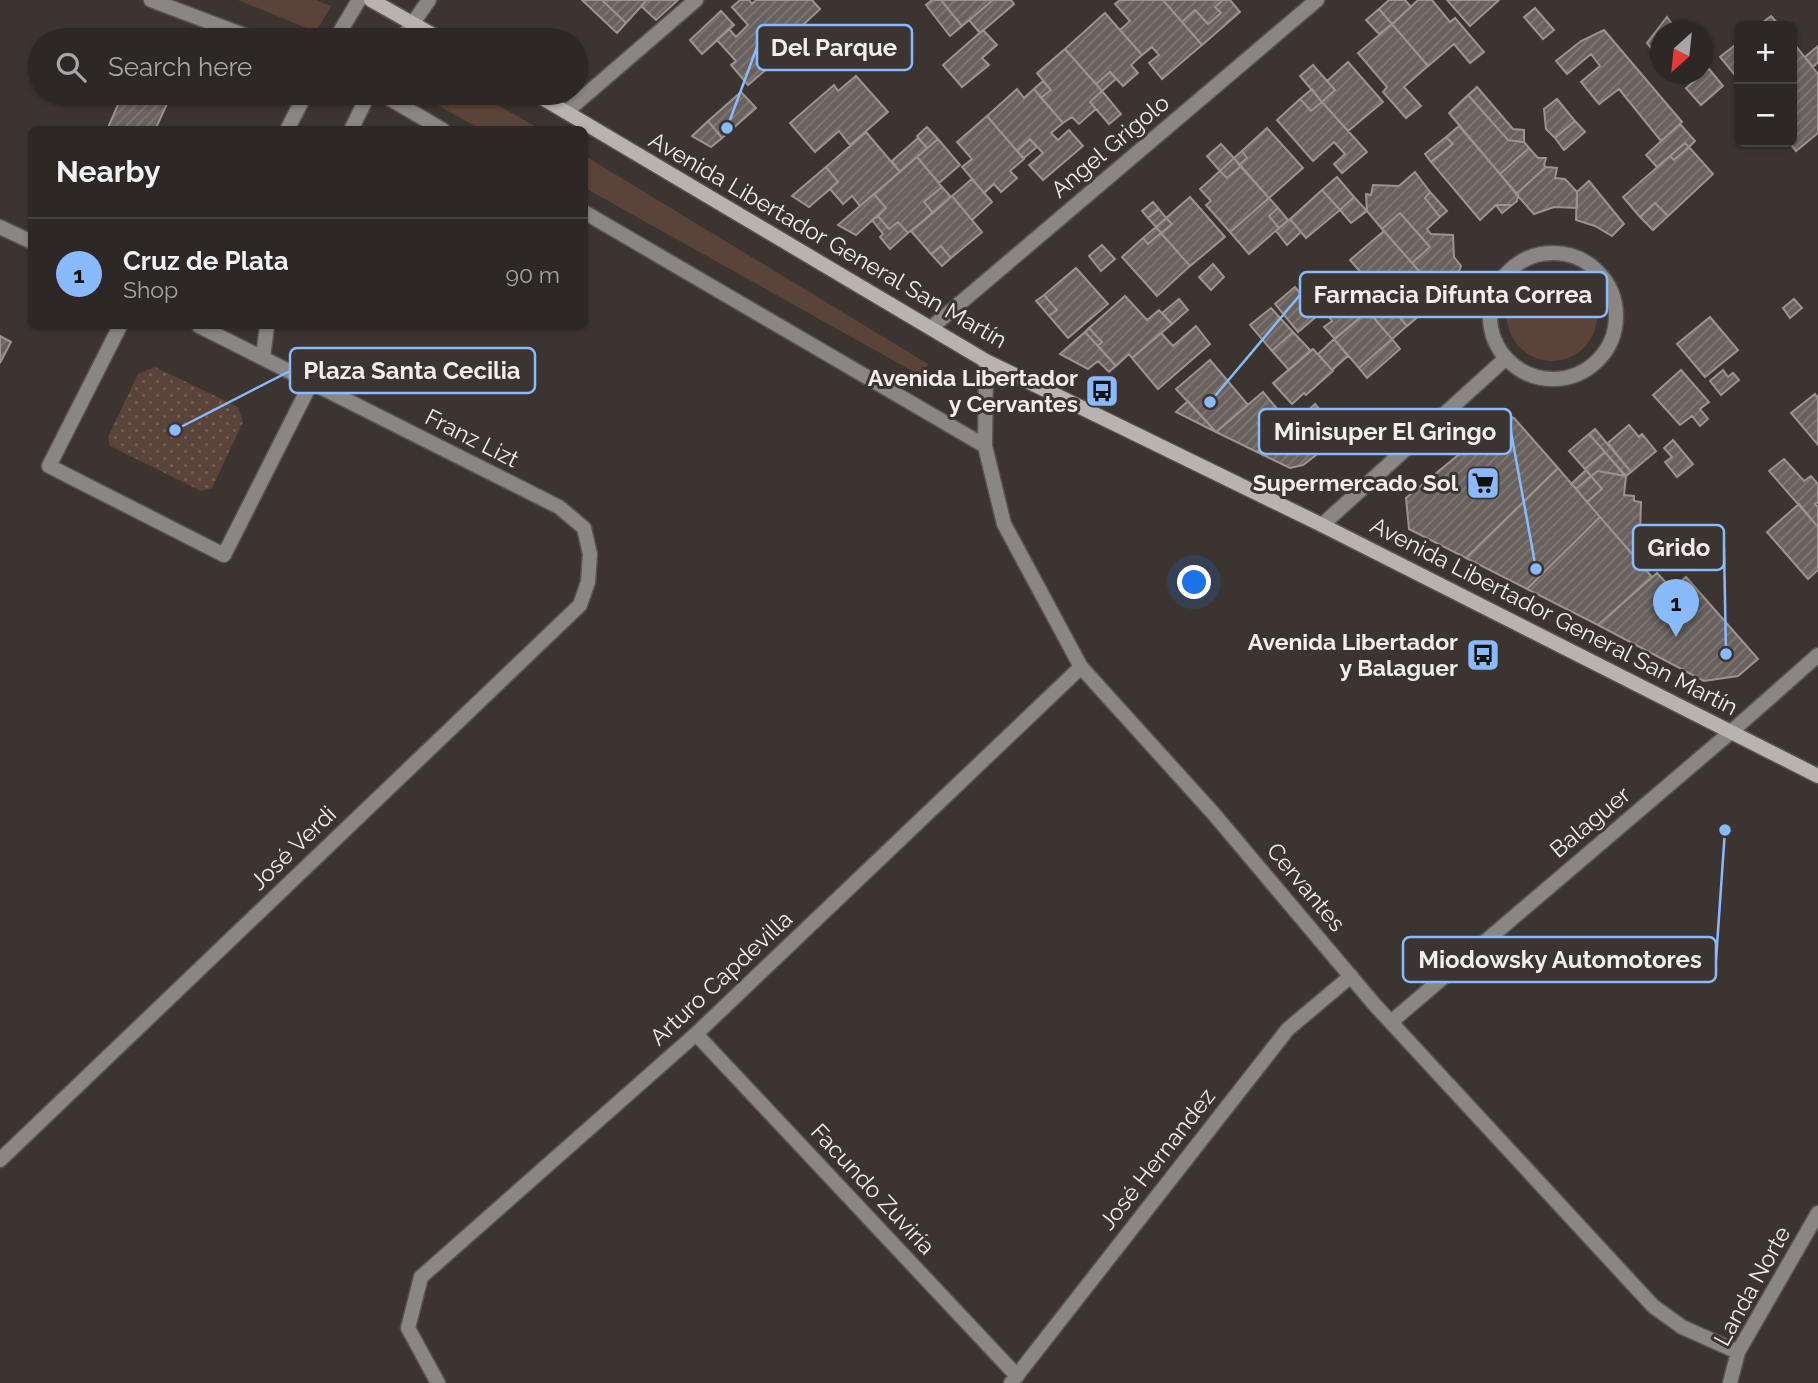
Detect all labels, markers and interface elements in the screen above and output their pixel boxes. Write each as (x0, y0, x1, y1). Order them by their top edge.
north arrow (1650, 21, 1713, 84)
map controls (1734, 21, 1797, 147)
button: + (1734, 21, 1797, 84)
callout: Del Parque (757, 25, 912, 70)
search box (28, 28, 588, 105)
text: Del Parque (771, 33, 897, 62)
icon: search (52, 48, 90, 86)
text: Search here (108, 52, 252, 82)
button: − (1734, 84, 1797, 147)
street label: Angel Grigolo (1045, 89, 1174, 203)
street label: Avenida Libertador General San Martín (645, 126, 1012, 353)
text: Nearby (56, 154, 160, 189)
text: Cruz de Plata (123, 246, 289, 276)
text: 1 (73, 261, 85, 288)
text: 90 m (505, 261, 560, 288)
callout: Farmacia Difunta Correa (1300, 272, 1607, 317)
text: Shop (123, 276, 178, 303)
text: Farmacia Difunta Correa (1314, 280, 1593, 309)
callout: Plaza Santa Cecilia (290, 348, 535, 393)
text: Plaza Santa Cecilia (303, 356, 521, 385)
place label: Avenida Libertador y Cervantes (868, 364, 1078, 417)
bus stop icon: Avenida Libertador y Cervantes (1083, 372, 1121, 410)
street label: Franz Lizt (421, 403, 524, 473)
callout: Minisuper El Gringo (1259, 409, 1511, 454)
text: Minisuper El Gringo (1274, 417, 1496, 446)
supermarket icon: Supermercado Sol (1464, 464, 1502, 502)
place label: Supermercado Sol (1253, 469, 1459, 496)
street label: Avenida Libertador General San Martín (1366, 511, 1742, 720)
callout: Grido (1633, 525, 1724, 570)
text: Grido (1648, 533, 1710, 562)
your location (1177, 565, 1211, 599)
pin: 1 (1653, 579, 1699, 637)
place label: Avenida Libertador y Balaguer (1248, 628, 1458, 681)
bus stop icon: Avenida Libertador y Balaguer (1464, 636, 1502, 674)
street label: Balaguer (1544, 780, 1635, 863)
street label: José Verdi (244, 800, 341, 895)
street label: Cervantes (1262, 837, 1351, 936)
street label: Arturo Capdevilla (644, 905, 797, 1050)
callout: Miodowsky Automotores (1403, 937, 1716, 982)
text: Miodowsky Automotores (1418, 945, 1702, 974)
street label: José Hernandez (1093, 1083, 1220, 1235)
street label: Facundo Zuviría (806, 1118, 941, 1260)
street label: Landa Norte (1708, 1221, 1795, 1350)

